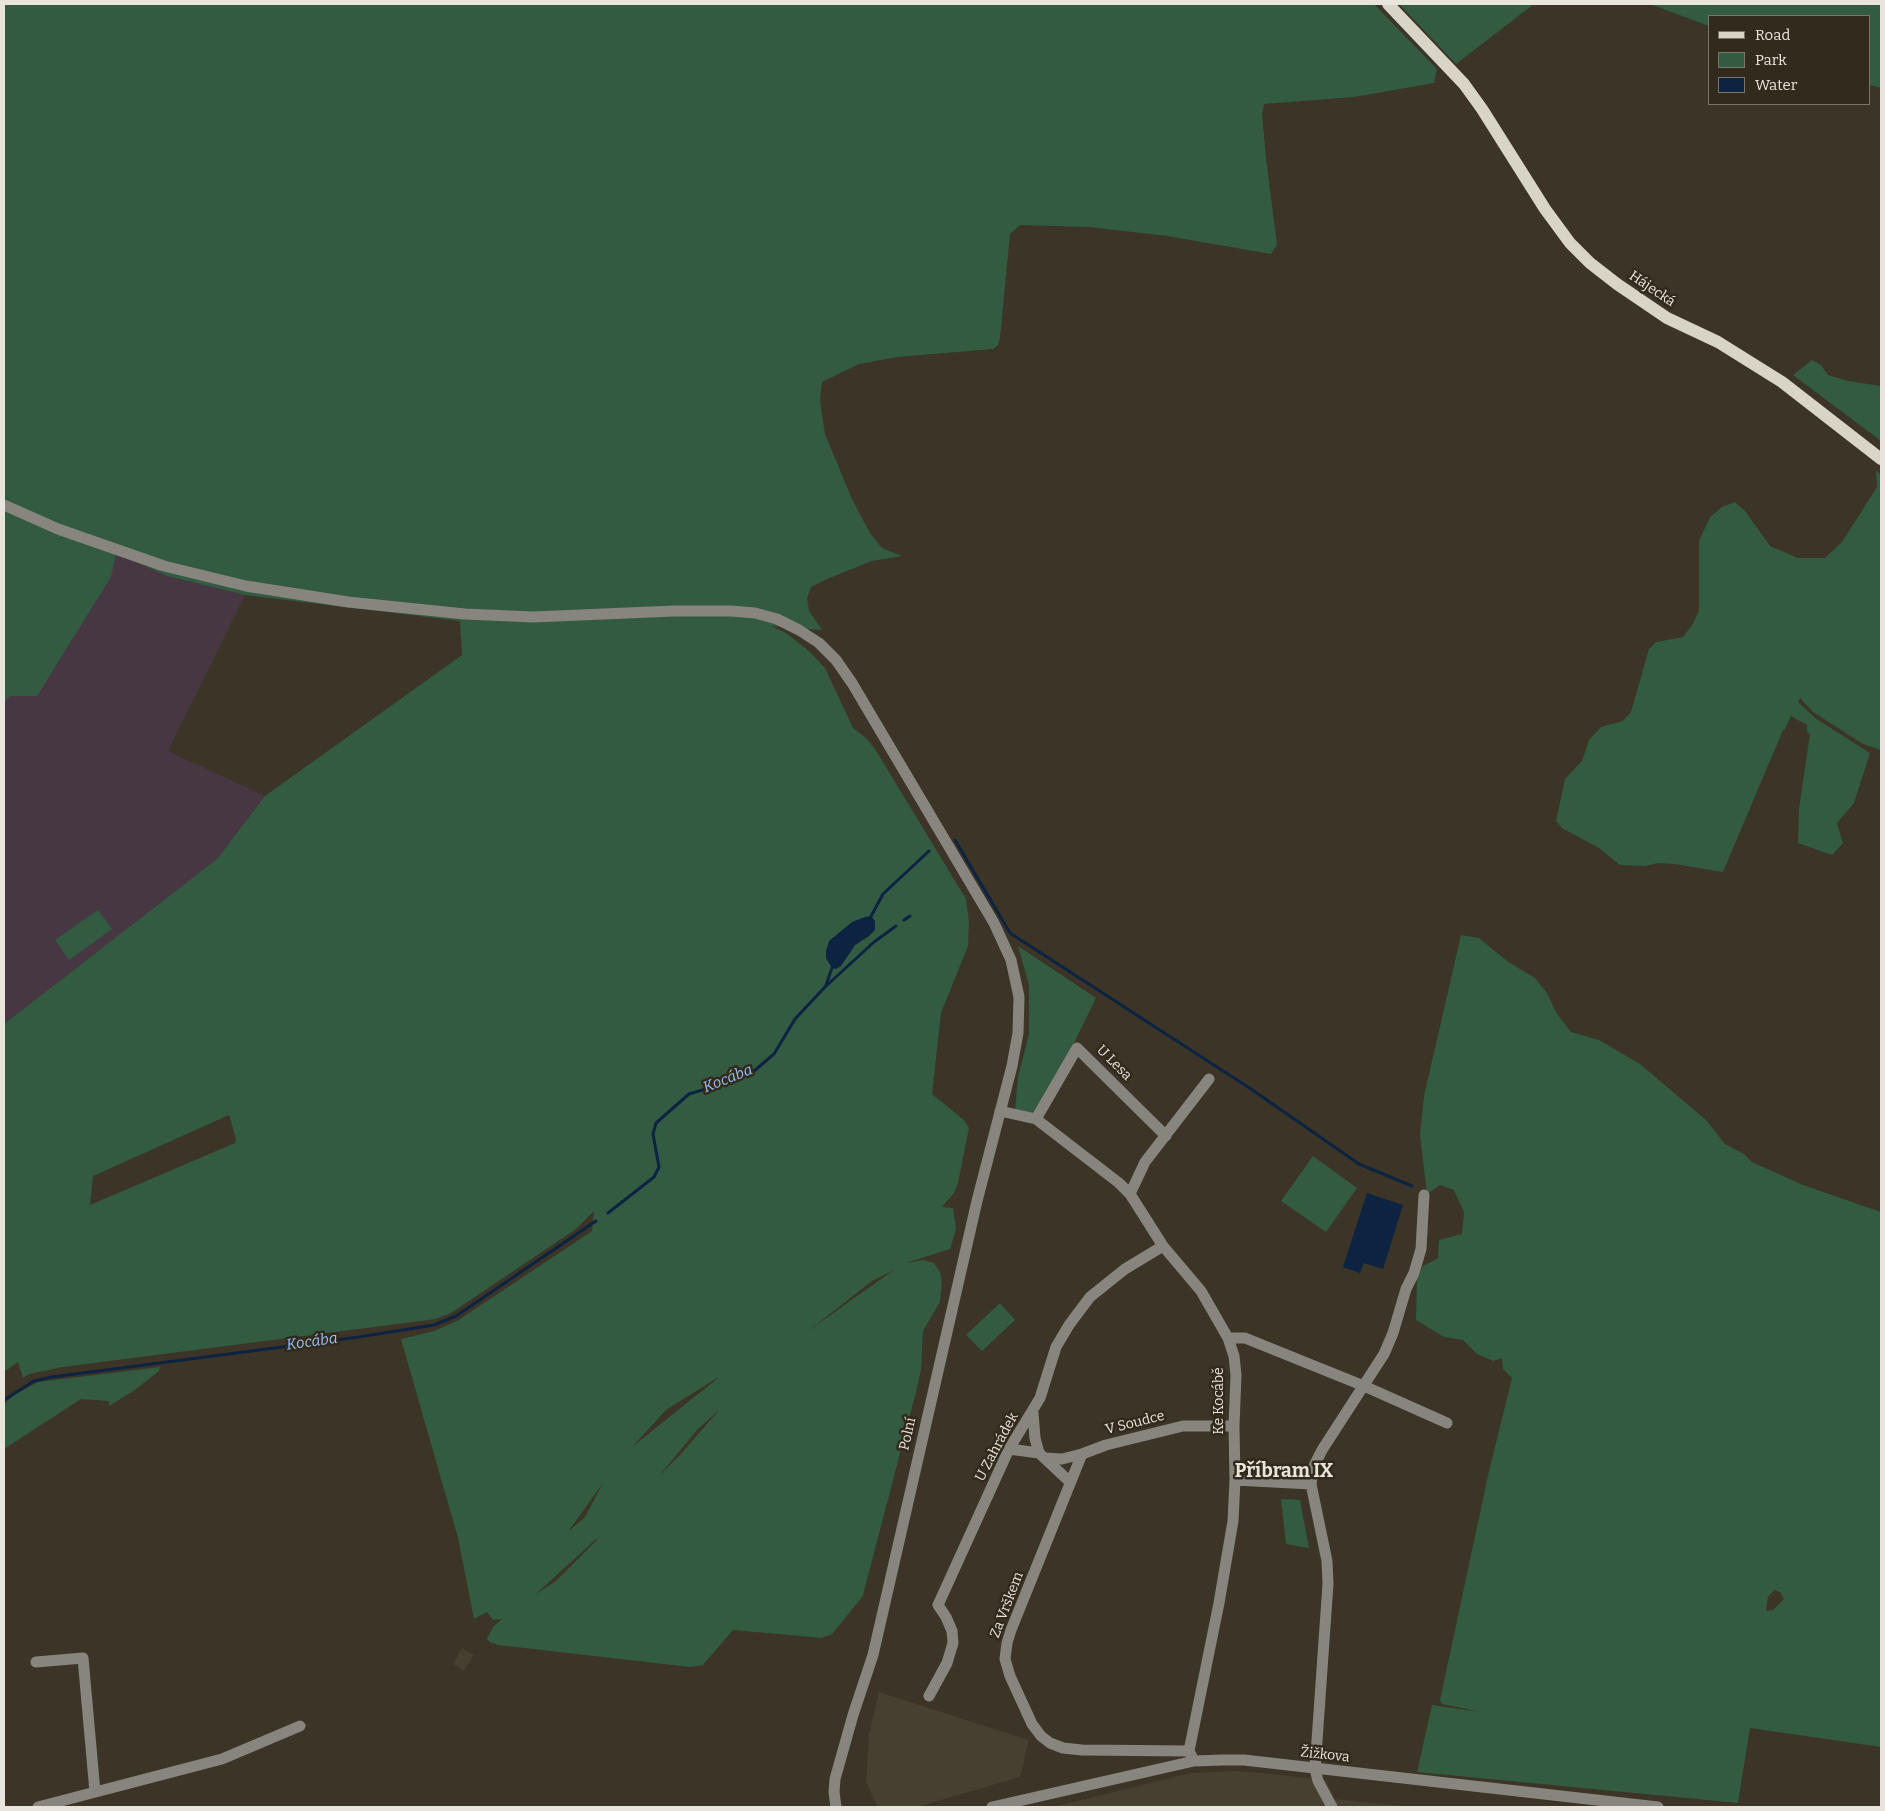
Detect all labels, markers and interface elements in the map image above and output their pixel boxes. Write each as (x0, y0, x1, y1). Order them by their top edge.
legend (1708, 15, 1870, 105)
text: Road (1755, 26, 1790, 44)
text: Park (1755, 51, 1787, 69)
text: Water (1755, 76, 1797, 94)
street label: Hájecká (1626, 267, 1678, 311)
street label: U Lesa (1093, 1042, 1135, 1084)
water label: Kocába (701, 1061, 755, 1097)
water label: Kocába (285, 1329, 339, 1355)
street label: Ke Kocábě (1211, 1367, 1227, 1435)
street label: V Soudce (1104, 1408, 1166, 1438)
street label: U Zahrádek (972, 1410, 1022, 1484)
street label: Polní (896, 1416, 920, 1452)
district label: Příbram IX (1235, 1461, 1333, 1483)
street label: Za Vrškem (987, 1570, 1027, 1640)
street label: Žižkova (1300, 1744, 1350, 1766)

